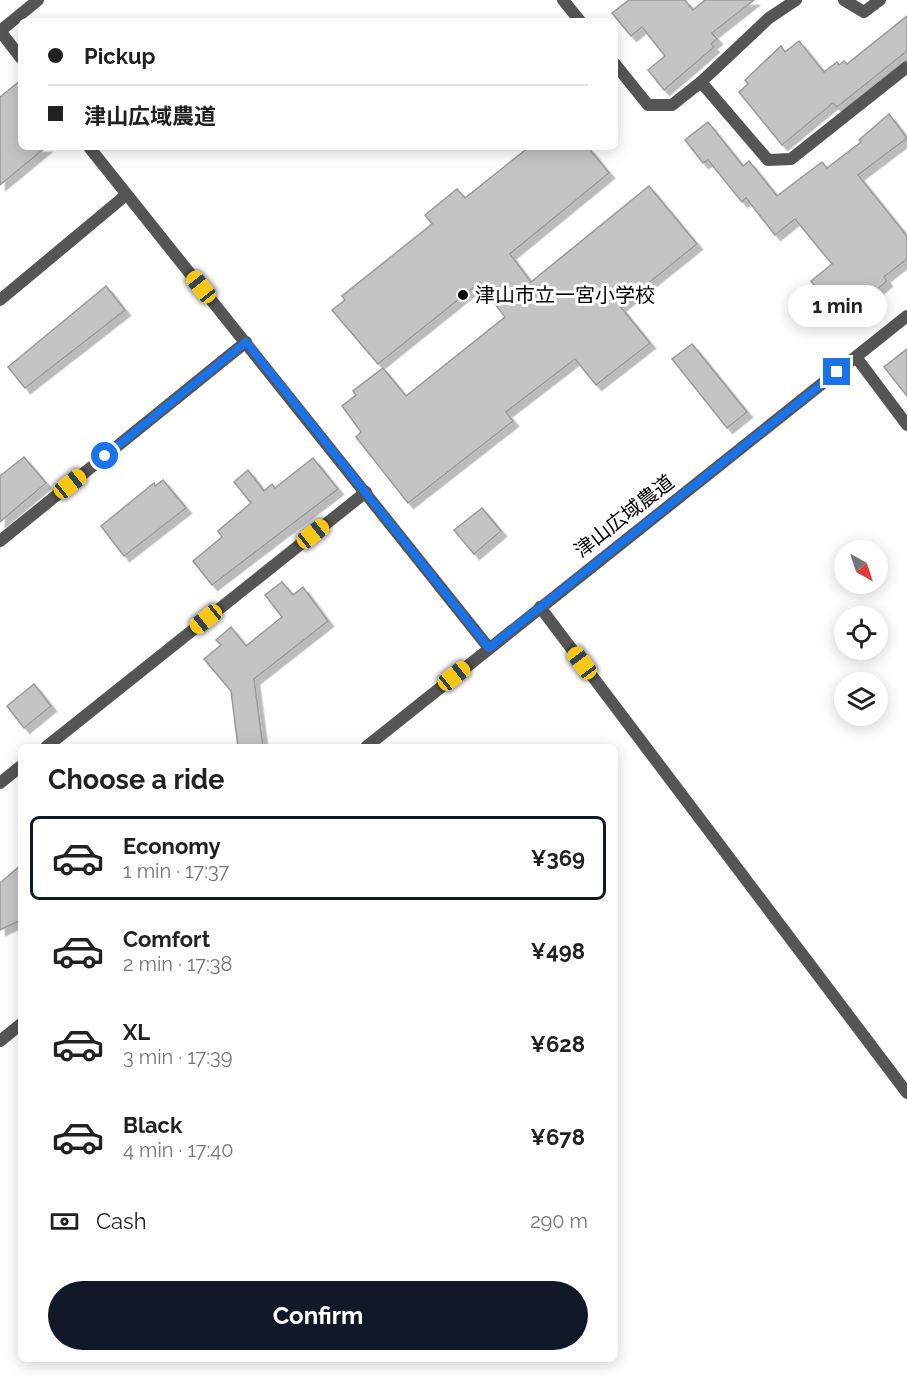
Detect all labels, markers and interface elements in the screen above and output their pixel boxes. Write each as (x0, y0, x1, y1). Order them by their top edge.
text: Pickup (84, 43, 156, 69)
text: 津山広域農道 (84, 103, 216, 129)
car (183, 267, 219, 307)
place label: 津山市立一宮小学校 (475, 283, 655, 307)
callout: 1 min (788, 285, 886, 327)
marker: 津山市立一宮小学校 (456, 288, 470, 302)
text: 1 min (812, 294, 863, 318)
route end (823, 358, 850, 385)
route start (91, 442, 118, 469)
car (50, 466, 90, 502)
street label: 津山広域農道 (569, 470, 679, 562)
car (293, 516, 333, 552)
north arrow (834, 540, 888, 594)
map controls (834, 540, 888, 726)
car (186, 601, 226, 637)
button: locate (834, 606, 888, 660)
car (564, 643, 600, 683)
car (434, 658, 474, 694)
button: layers (834, 672, 888, 726)
text: Choose a ride (48, 764, 224, 795)
icon: car (51, 831, 105, 885)
text: Economy (123, 833, 221, 859)
text: ¥369 (531, 845, 585, 871)
text: 1 min · 17:37 (123, 859, 229, 883)
icon: car (51, 924, 105, 978)
text: Comfort (123, 926, 210, 952)
text: ¥498 (531, 938, 585, 964)
text: 2 min · 17:38 (123, 952, 232, 976)
icon: car (51, 1017, 105, 1071)
text: XL (123, 1019, 150, 1045)
text: ¥628 (530, 1031, 585, 1057)
text: 3 min · 17:39 (123, 1045, 232, 1069)
icon: car (51, 1110, 105, 1164)
text: Black (123, 1112, 182, 1138)
text: ¥678 (530, 1124, 585, 1150)
text: 4 min · 17:40 (123, 1138, 233, 1162)
icon: cash (48, 1205, 81, 1238)
text: Cash (96, 1208, 147, 1234)
text: 290 m (530, 1209, 588, 1233)
button: Confirm (48, 1281, 588, 1350)

